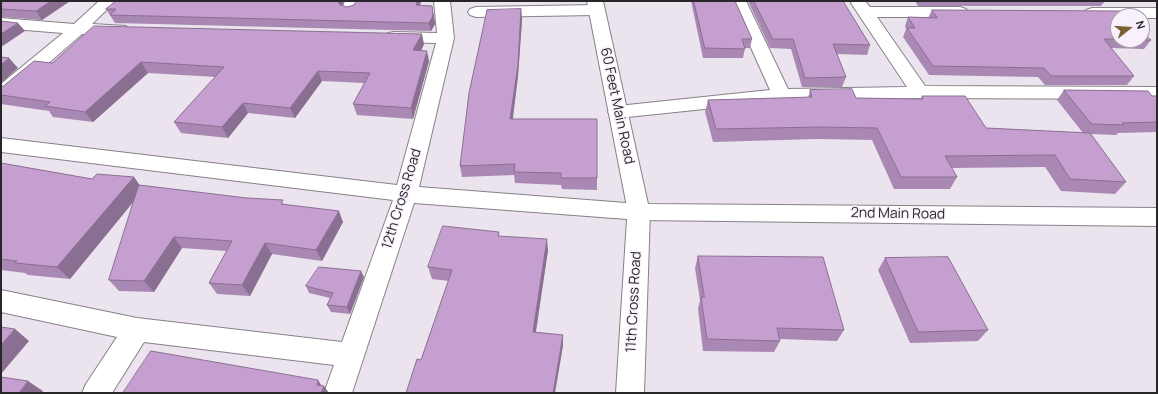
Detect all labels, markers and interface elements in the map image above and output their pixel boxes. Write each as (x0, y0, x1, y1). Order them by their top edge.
north arrow (1110, 8, 1150, 48)
text: N (1133, 19, 1149, 31)
street label: 60 Feet Main Road (596, 46, 638, 166)
street label: 12th Cross Road (379, 147, 425, 251)
street label: 2nd Main Road (851, 205, 945, 223)
street label: 11th Cross Road (623, 251, 645, 353)

